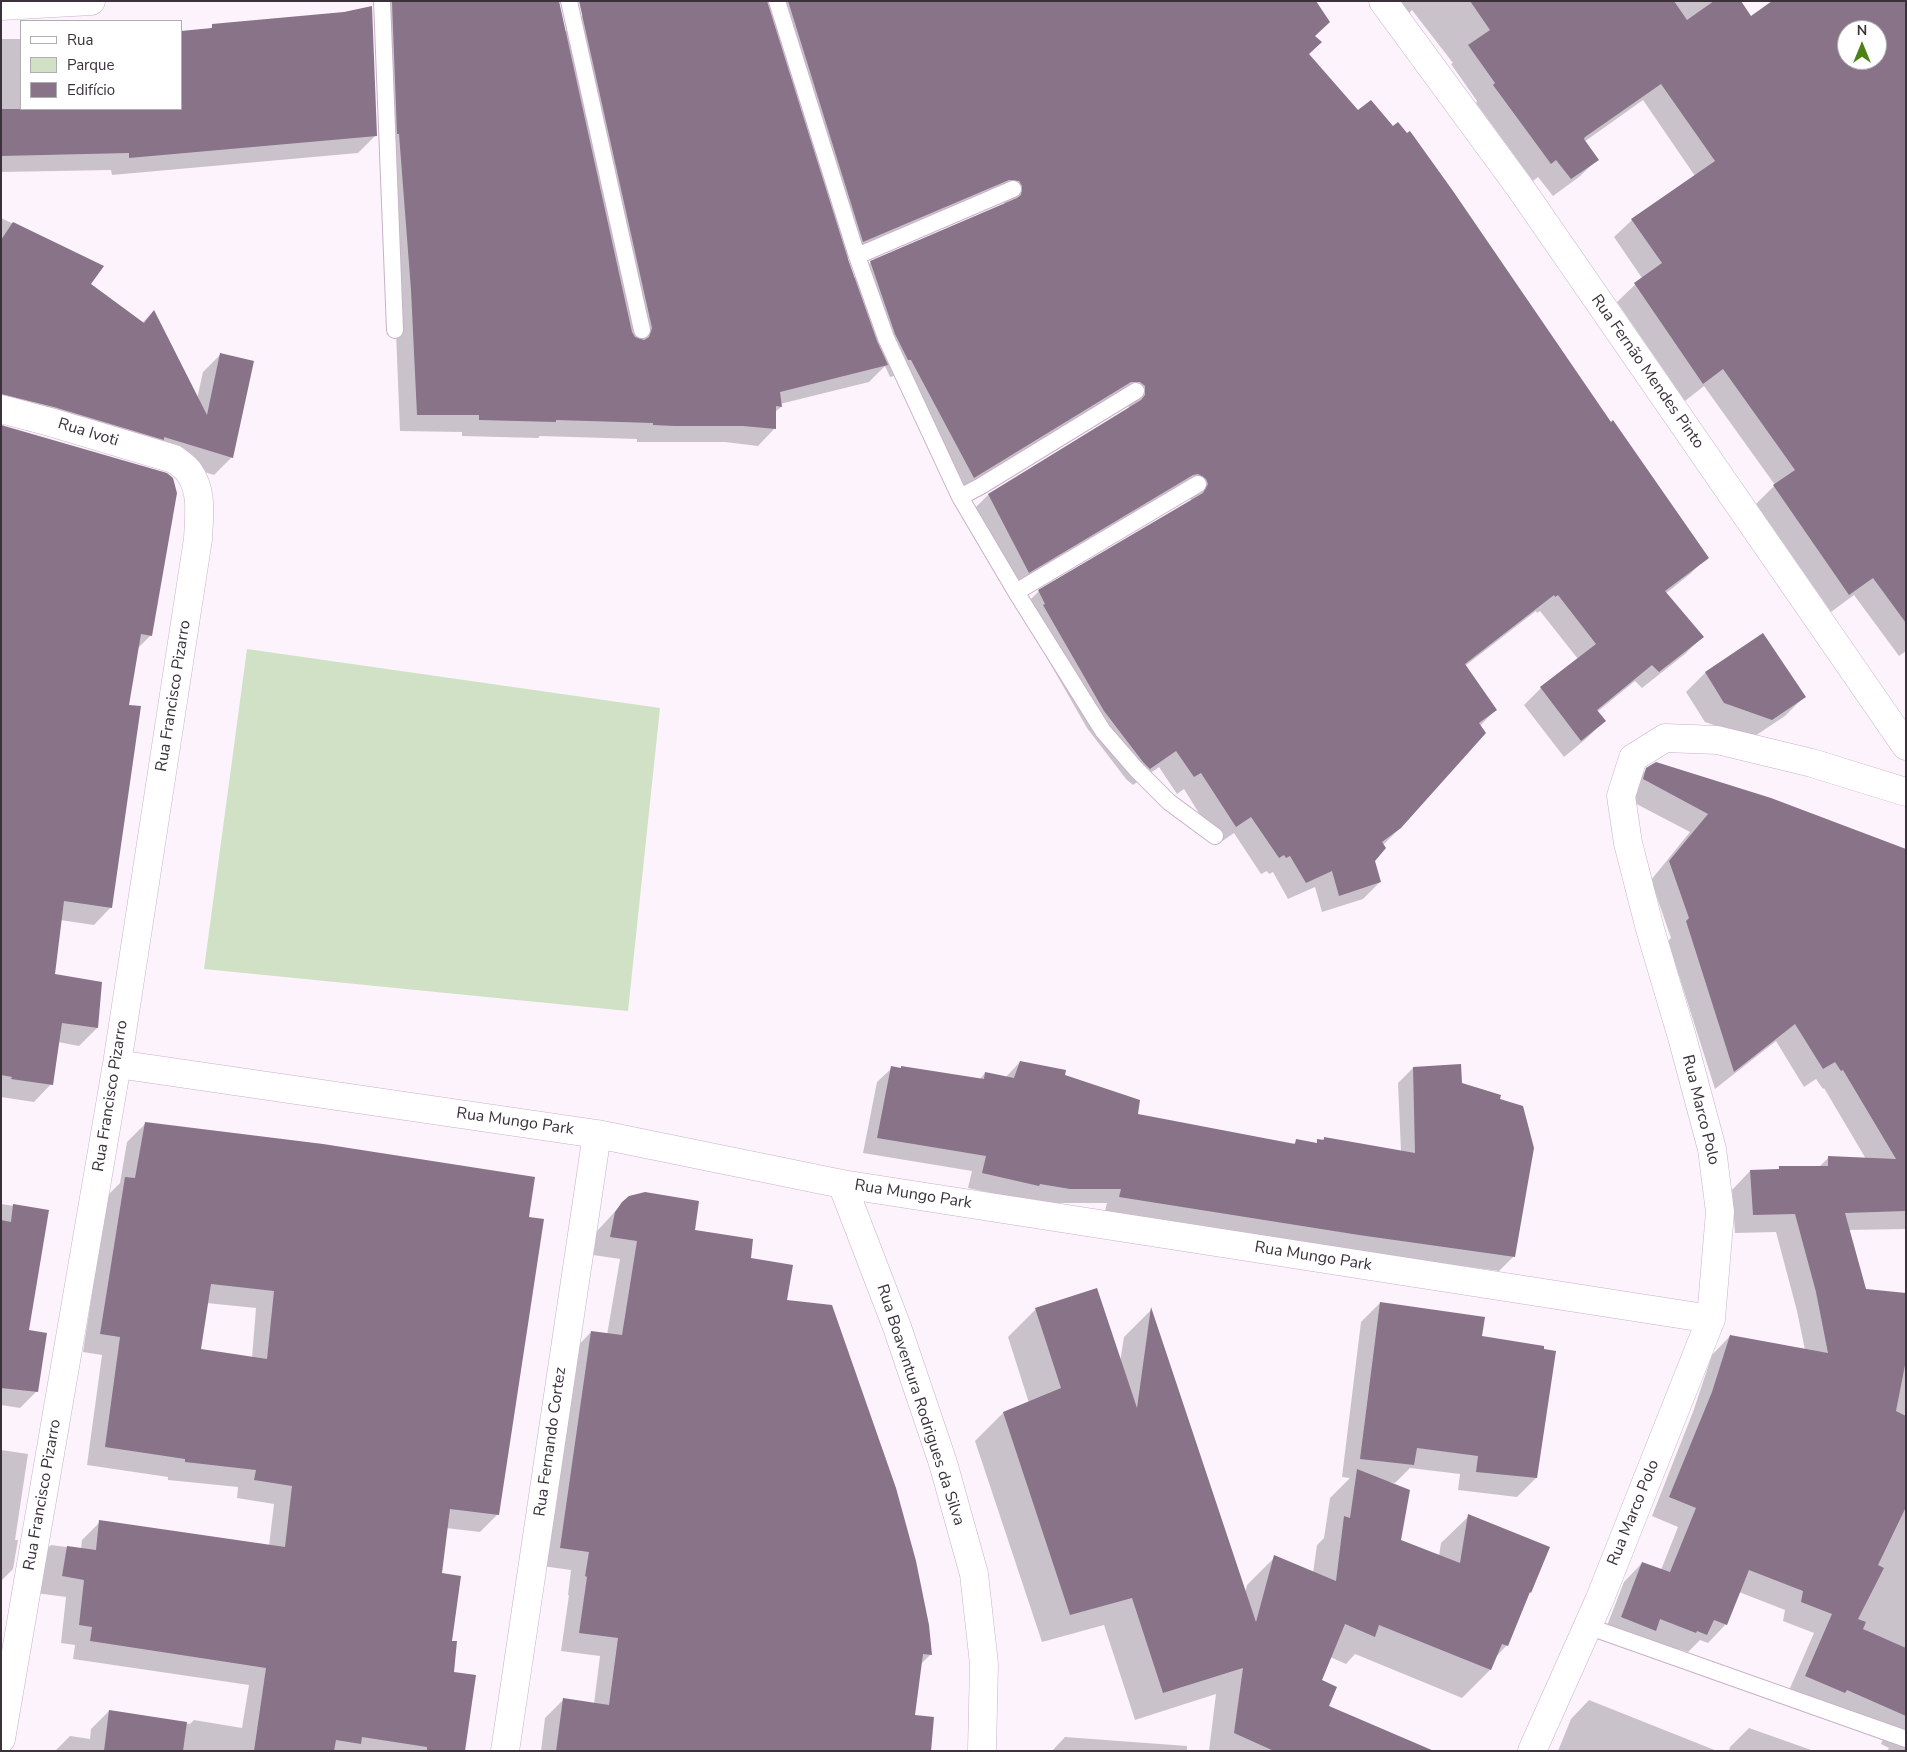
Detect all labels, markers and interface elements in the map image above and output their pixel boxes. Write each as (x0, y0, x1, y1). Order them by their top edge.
legend (20, 20, 182, 110)
north arrow (1837, 20, 1887, 70)
text: N (1857, 21, 1867, 40)
text: Rua (67, 30, 93, 50)
text: Parque (67, 55, 115, 75)
text: Edifício (67, 80, 115, 100)
street label: Rua Fernão Mendes Pinto (1586, 291, 1708, 453)
street label: Rua Ivoti (55, 415, 121, 451)
street label: Rua Francisco Pizarro (153, 619, 195, 773)
street label: Rua Francisco Pizarro (90, 1019, 132, 1173)
street label: Rua Marco Polo (1677, 1053, 1723, 1167)
street label: Rua Mungo Park (455, 1104, 575, 1140)
street label: Rua Mungo Park (853, 1176, 973, 1214)
street label: Rua Mungo Park (1253, 1238, 1373, 1276)
street label: Rua Boaventura Rodrigues da Silva (872, 1282, 968, 1528)
street label: Rua Fernando Cortez (531, 1366, 571, 1518)
street label: Rua Francisco Pizarro (20, 1418, 66, 1572)
street label: Rua Marco Polo (1604, 1457, 1664, 1569)

